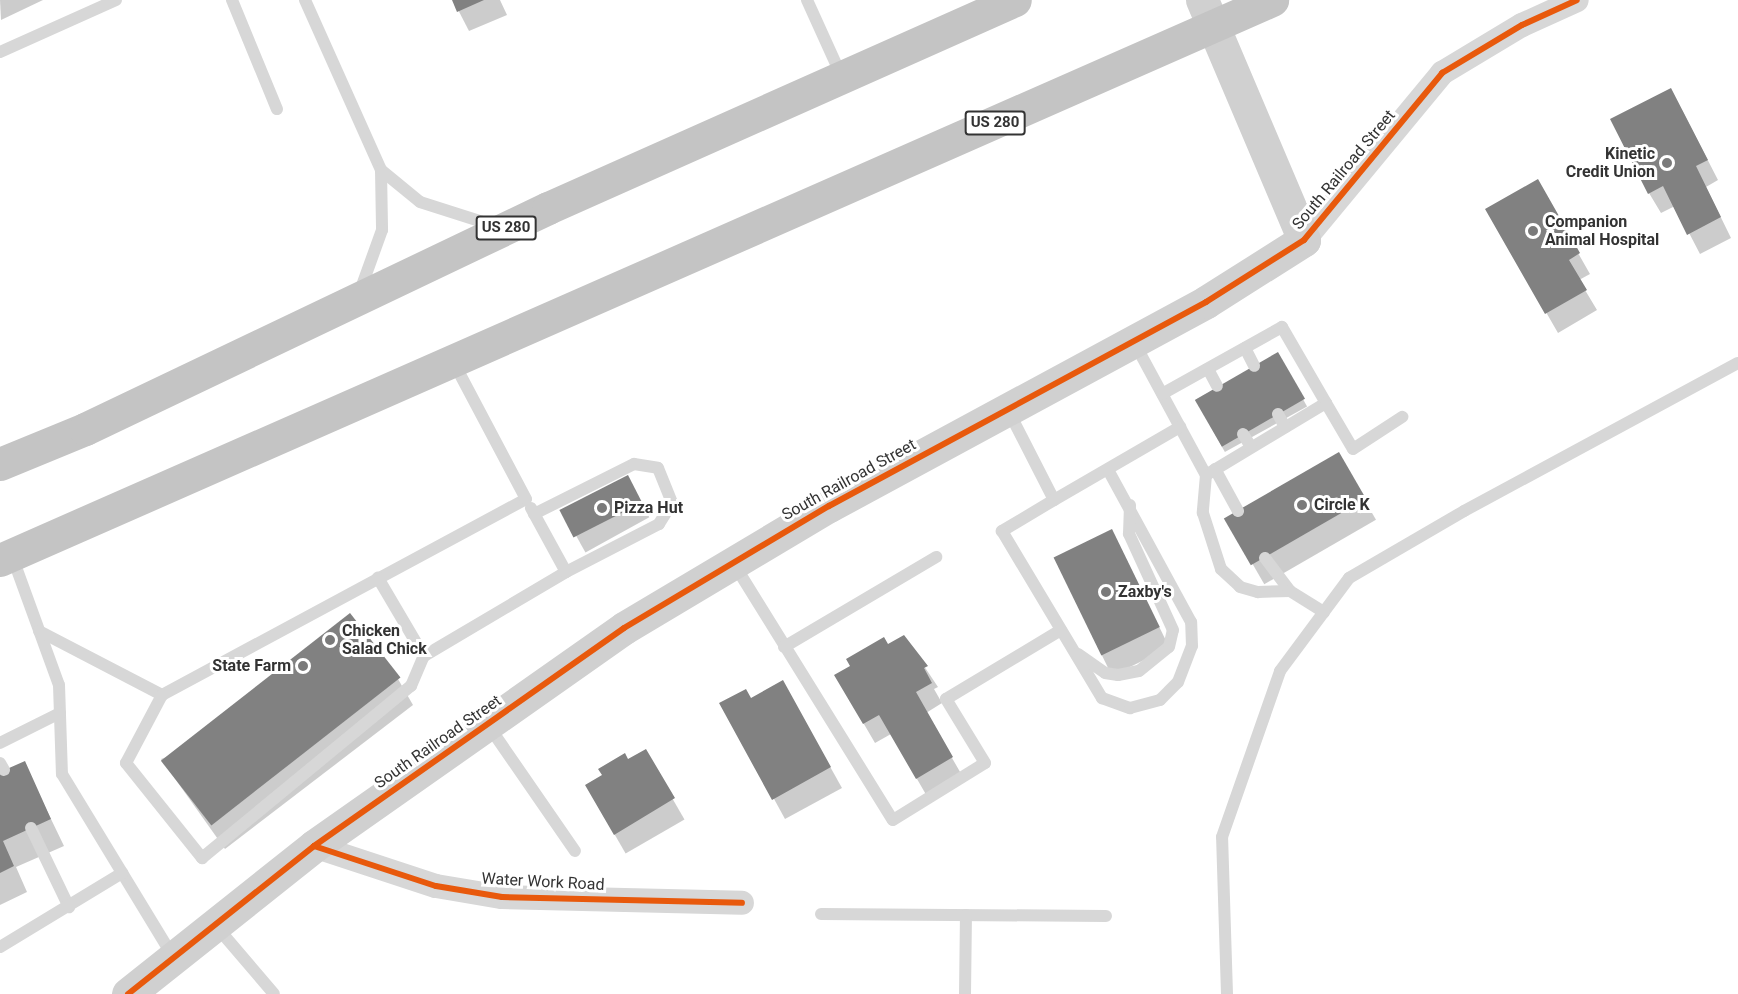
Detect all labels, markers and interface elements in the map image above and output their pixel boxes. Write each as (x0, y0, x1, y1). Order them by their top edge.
street label: South Railroad Street (1288, 106, 1400, 234)
road number: US 280 (964, 111, 1026, 135)
place label: Kinetic Credit Union (1566, 144, 1655, 182)
marker: Kinetic Credit Union (1660, 156, 1674, 170)
place label: Companion Animal Hospital (1545, 212, 1659, 250)
road number: US 280 (474, 216, 538, 240)
marker: Companion Animal Hospital (1526, 224, 1540, 238)
street label: South Railroad Street (779, 435, 919, 525)
place label: Circle K (1314, 495, 1370, 515)
place label: Pizza Hut (614, 498, 683, 518)
marker: Circle K (1295, 498, 1309, 512)
marker: Pizza Hut (595, 501, 609, 515)
place label: Zaxby's (1118, 582, 1172, 602)
marker: Zaxby's (1099, 585, 1113, 599)
place label: Chicken Salad Chick (342, 621, 427, 659)
marker: Chicken Salad Chick (323, 633, 337, 647)
place label: State Farm (212, 656, 291, 676)
marker: State Farm (296, 659, 310, 673)
street label: South Railroad Street (371, 691, 505, 793)
street label: Water Work Road (481, 869, 605, 895)

